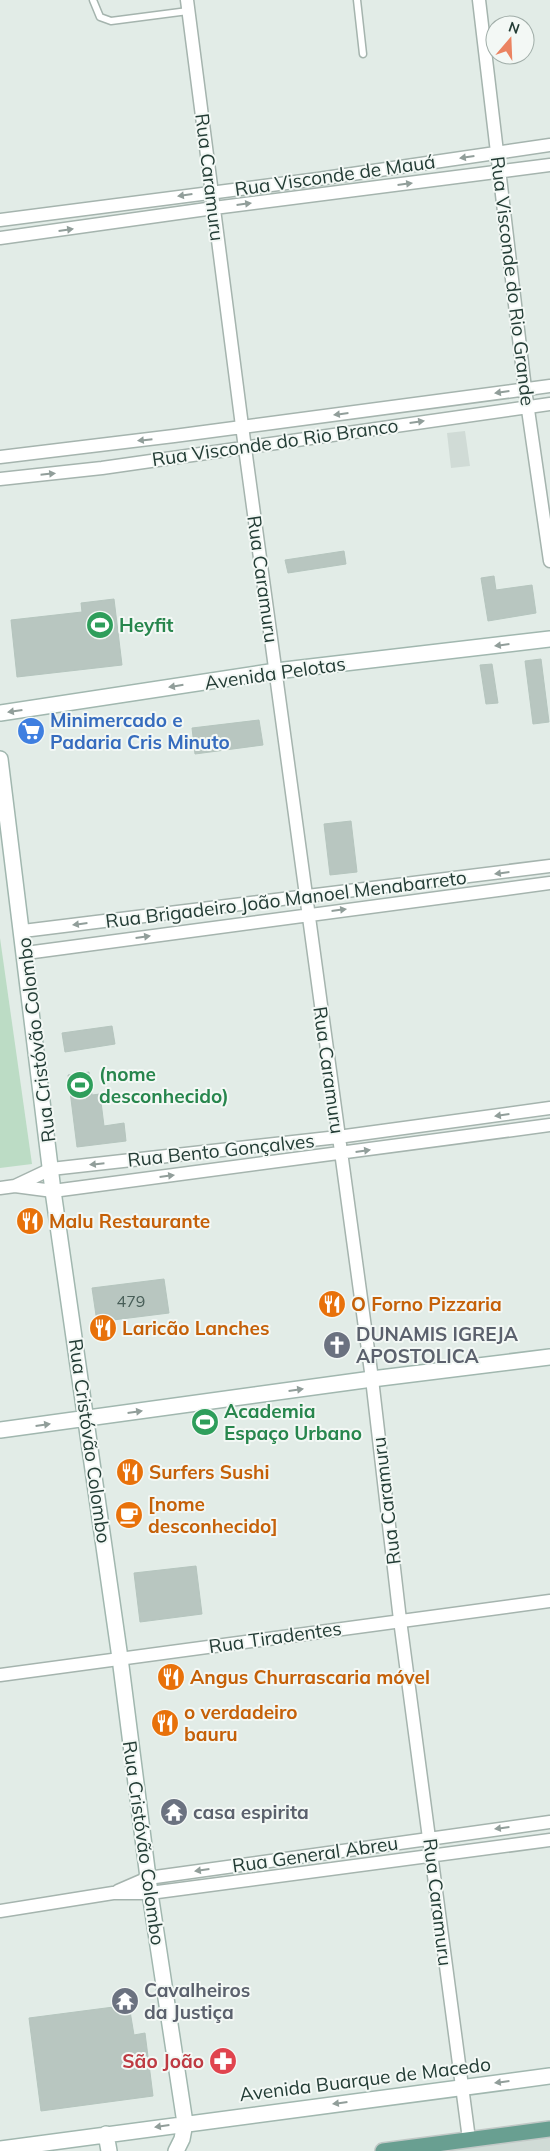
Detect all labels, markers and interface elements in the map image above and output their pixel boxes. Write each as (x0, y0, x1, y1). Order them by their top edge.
north arrow (485, 15, 535, 65)
text: N (506, 17, 522, 38)
street label: Rua Caramuru (190, 112, 230, 242)
street label: Rua Visconde de Mauá (233, 149, 437, 201)
one-way arrow (459, 153, 475, 161)
street label: Rua Visconde do Rio Grande (486, 155, 540, 407)
one-way arrow (397, 180, 413, 188)
one-way arrow (176, 191, 192, 199)
one-way arrow (236, 200, 252, 208)
one-way arrow (58, 225, 74, 233)
one-way arrow (493, 388, 509, 396)
one-way arrow (332, 410, 348, 418)
street label: Rua Visconde do Rio Branco (150, 413, 400, 471)
one-way arrow (410, 417, 426, 425)
one-way arrow (137, 436, 153, 444)
one-way arrow (41, 469, 57, 477)
street label: Rua Caramuru (242, 514, 284, 644)
sports icon: Heyfit (85, 610, 115, 640)
place label: Heyfit (119, 613, 174, 637)
one-way arrow (493, 641, 509, 649)
street label: Avenida Pelotas (203, 651, 347, 695)
one-way arrow (167, 682, 183, 690)
one-way arrow (7, 707, 23, 715)
place label: Minimercado e Padaria Cris Minuto (50, 708, 230, 754)
supermarket icon: Minimercado e Padaria Cris Minuto (16, 716, 46, 746)
street label: Rua Brigadeiro João Manoel Menabarreto (104, 865, 468, 933)
one-way arrow (493, 869, 509, 877)
one-way arrow (331, 906, 347, 914)
one-way arrow (71, 920, 87, 928)
one-way arrow (136, 933, 152, 941)
street label: Rua Cristóvão Colombo (12, 936, 60, 1144)
street label: Rua Caramuru (308, 1005, 350, 1135)
place label: (nome desconhecido) (99, 1062, 229, 1108)
sports icon: (nome desconhecido) (65, 1070, 95, 1100)
one-way arrow (493, 1111, 509, 1119)
street label: Rua Bento Gonçalves (126, 1128, 316, 1172)
one-way arrow (356, 1147, 372, 1155)
one-way arrow (89, 1160, 105, 1168)
one-way arrow (160, 1172, 176, 1180)
restaurant icon: Malu Restaurante (15, 1206, 45, 1236)
place label: Malu Restaurante (49, 1209, 210, 1233)
restaurant icon: O Forno Pizzaria (317, 1289, 347, 1319)
house number: 479 (117, 1291, 145, 1311)
place label: O Forno Pizzaria (351, 1292, 502, 1316)
restaurant icon: Laricão Lanches (88, 1313, 118, 1343)
place label: Laricão Lanches (122, 1316, 270, 1340)
place label: DUNAMIS IGREJA APOSTOLICA (356, 1322, 519, 1368)
church icon: DUNAMIS IGREJA APOSTOLICA (322, 1330, 352, 1360)
street label: Rua Cristóvão Colombo (64, 1337, 116, 1545)
one-way arrow (288, 1386, 304, 1394)
place label: Academia Espaço Urbano (224, 1399, 362, 1445)
sports icon: Academia Espaço Urbano (190, 1407, 220, 1437)
one-way arrow (127, 1408, 143, 1416)
one-way arrow (36, 1420, 52, 1428)
street label: Rua Caramuru (366, 1436, 406, 1566)
restaurant icon: Surfers Sushi (115, 1457, 145, 1487)
place label: Surfers Sushi (149, 1460, 269, 1484)
place label: [nome desconhecido] (148, 1492, 278, 1538)
cafe icon: [nome desconhecido] (114, 1500, 144, 1530)
street label: Rua Tiradentes (207, 1616, 343, 1658)
restaurant icon: Angus Churrascaria móvel (156, 1662, 186, 1692)
place label: Angus Churrascaria móvel (190, 1665, 430, 1689)
place label: o verdadeiro bauru (184, 1700, 298, 1746)
restaurant icon: o verdadeiro bauru (150, 1708, 180, 1738)
street label: Rua Cristóvão Colombo (118, 1739, 170, 1947)
temple icon: casa espirita (159, 1797, 189, 1827)
place label: casa espirita (193, 1800, 309, 1824)
one-way arrow (493, 1824, 509, 1832)
street label: Rua General Abreu (230, 1830, 400, 1878)
street label: Rua Caramuru (418, 1837, 458, 1967)
one-way arrow (194, 1866, 210, 1874)
place label: Cavalheiros da Justiça (144, 1978, 250, 2024)
temple icon: Cavalheiros da Justiça (110, 1986, 140, 2016)
pharmacy icon: São João (208, 2046, 238, 2076)
place label: São João (122, 2049, 204, 2073)
street label: Avenida Buarque de Macedo (238, 2052, 492, 2106)
one-way arrow (493, 2078, 509, 2086)
one-way arrow (332, 2099, 348, 2107)
one-way arrow (154, 2122, 170, 2130)

